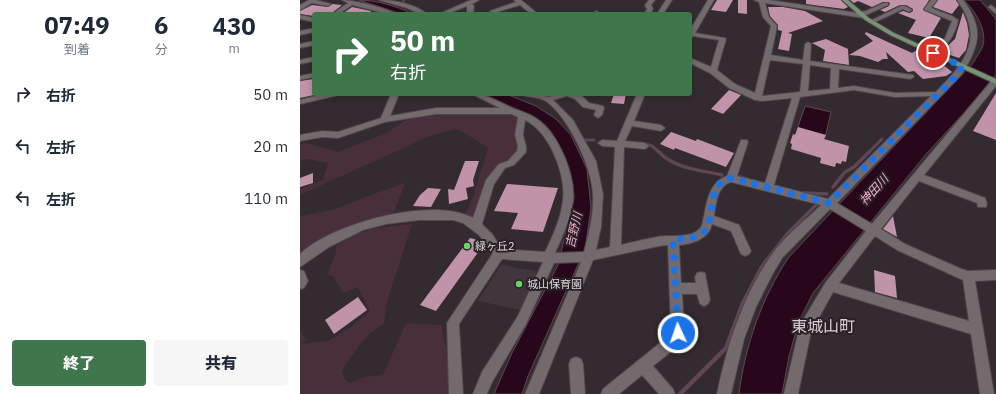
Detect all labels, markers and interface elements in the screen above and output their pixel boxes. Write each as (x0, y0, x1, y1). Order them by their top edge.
text: 07:49 (44, 9, 110, 41)
text: 6 (154, 9, 168, 41)
text: 430 (213, 10, 256, 42)
text: 50 m (390, 22, 455, 59)
icon: right (324, 28, 376, 80)
pin (916, 36, 950, 70)
text: m (228, 40, 240, 57)
text: 到着 (64, 41, 90, 58)
text: 分 (155, 41, 168, 58)
icon: arrive (922, 42, 944, 64)
text: 右折 (390, 61, 426, 84)
icon: right (12, 83, 34, 105)
text: 50 m (253, 85, 288, 104)
text: 右折 (46, 86, 76, 105)
icon: left (12, 135, 34, 157)
text: 20 m (253, 137, 288, 156)
text: 左折 (46, 138, 76, 157)
water label: 神田川 (856, 170, 893, 208)
icon: left (12, 187, 34, 209)
text: 110 m (244, 189, 288, 208)
text: 左折 (46, 190, 76, 209)
water label: 吉野川 (562, 209, 585, 249)
place label: 緑ヶ丘2 (475, 239, 515, 253)
marker: 緑ヶ丘2 (462, 241, 472, 251)
place label: 城山保育園 (527, 277, 582, 291)
marker: 城山保育園 (514, 279, 524, 289)
position arrow (657, 312, 699, 354)
district label: 東城山町 (791, 316, 855, 336)
button: 終了 (12, 340, 146, 386)
button: 共有 (154, 340, 288, 386)

